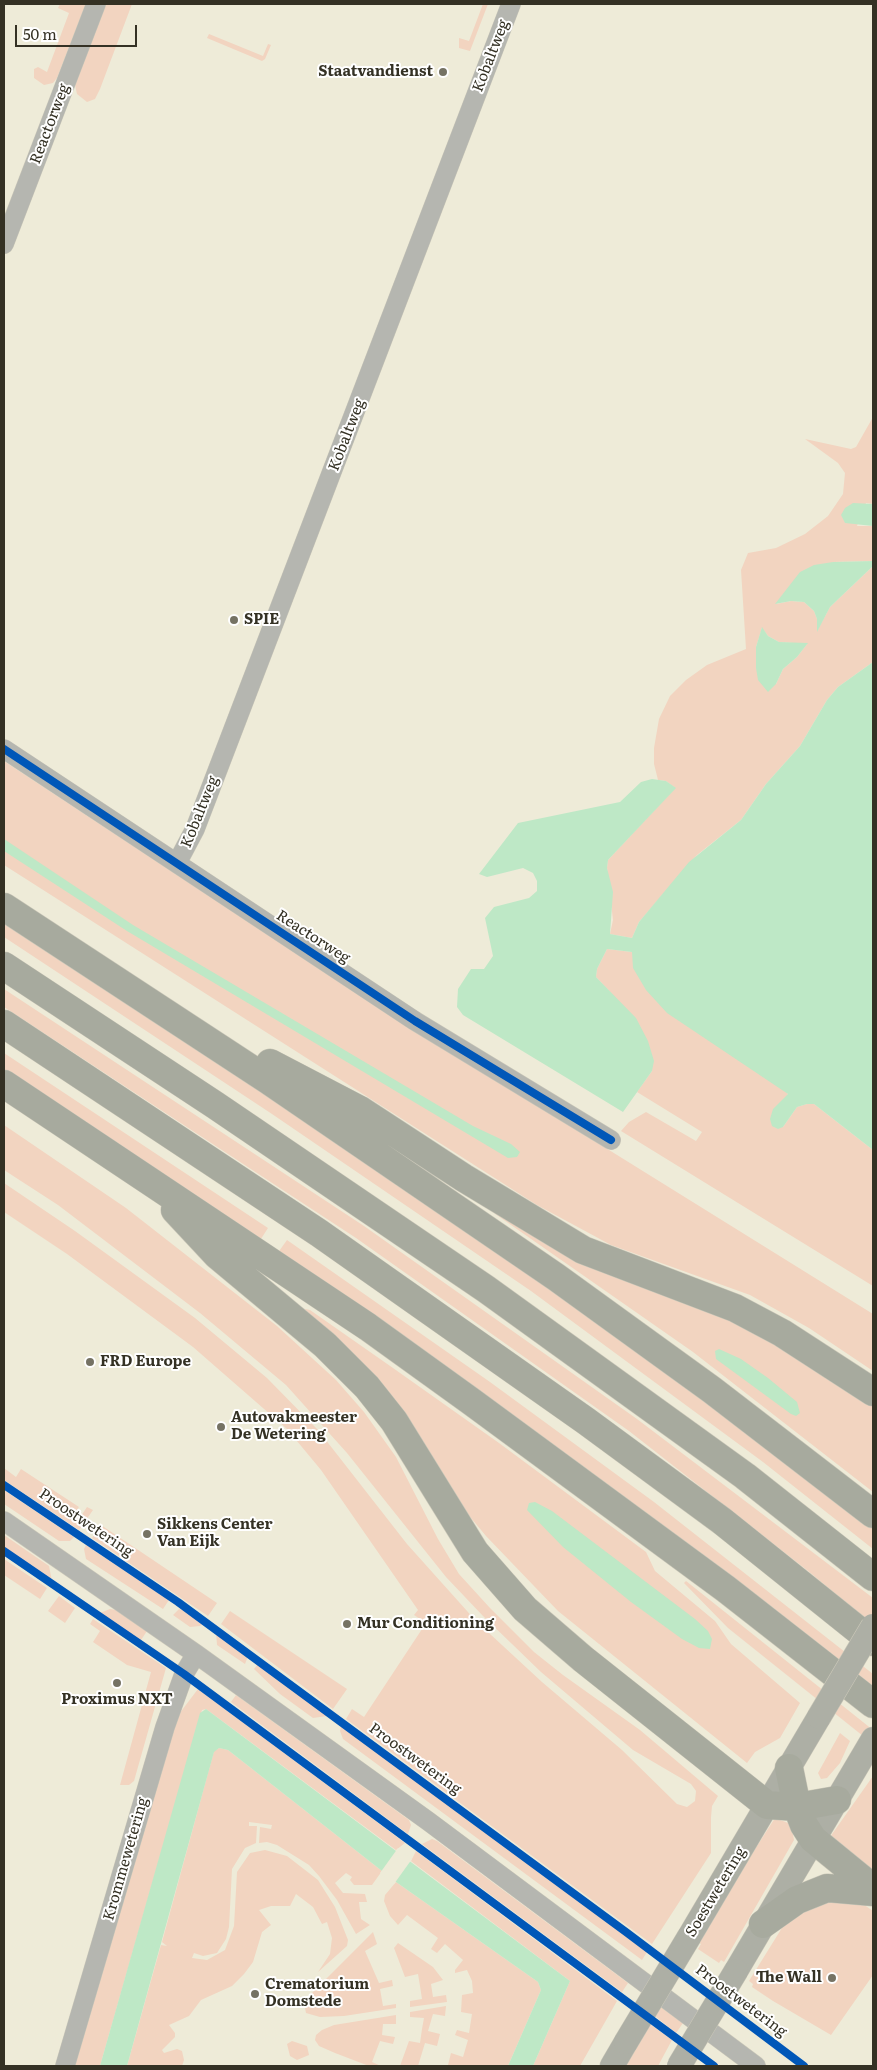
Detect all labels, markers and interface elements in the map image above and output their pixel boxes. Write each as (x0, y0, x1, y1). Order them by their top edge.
scale bar (18, 15, 140, 47)
street label: Kobaltweg (469, 17, 513, 95)
text: 50 m (23, 22, 57, 45)
place label: Staatvandienst (318, 63, 433, 81)
marker: Staatvandienst (437, 66, 449, 78)
street label: Reactorweg (27, 81, 73, 167)
street label: Kobaltweg (325, 396, 369, 474)
place label: SPIE (244, 611, 279, 629)
marker: SPIE (228, 614, 240, 626)
street label: Kobaltweg (177, 773, 223, 851)
street label: Reactorweg (273, 907, 353, 967)
place label: FRD Europe (100, 1353, 191, 1371)
marker: FRD Europe (84, 1356, 96, 1368)
place label: Autovakmeester De Wetering (231, 1409, 357, 1444)
marker: Autovakmeester De Wetering (215, 1421, 227, 1433)
street label: Proostwetering (35, 1485, 137, 1561)
place label: Sikkens Center Van Eijk (157, 1516, 273, 1551)
marker: Sikkens Center Van Eijk (141, 1528, 153, 1540)
place label: Mur Conditioning (357, 1615, 494, 1633)
marker: Mur Conditioning (341, 1618, 353, 1630)
marker: Proximus NXT (111, 1677, 123, 1689)
place label: Proximus NXT (61, 1691, 173, 1709)
street label: Proostwetering (365, 1719, 465, 1799)
street label: Krommewetering (100, 1795, 152, 1923)
street label: Soestwetering (682, 1844, 750, 1940)
street label: Proostwetering (692, 1961, 790, 2041)
place label: The Wall (756, 1969, 822, 1987)
marker: The Wall (826, 1972, 838, 1984)
place label: Crematorium Domstede (265, 1976, 369, 2011)
marker: Crematorium Domstede (249, 1988, 261, 2000)

